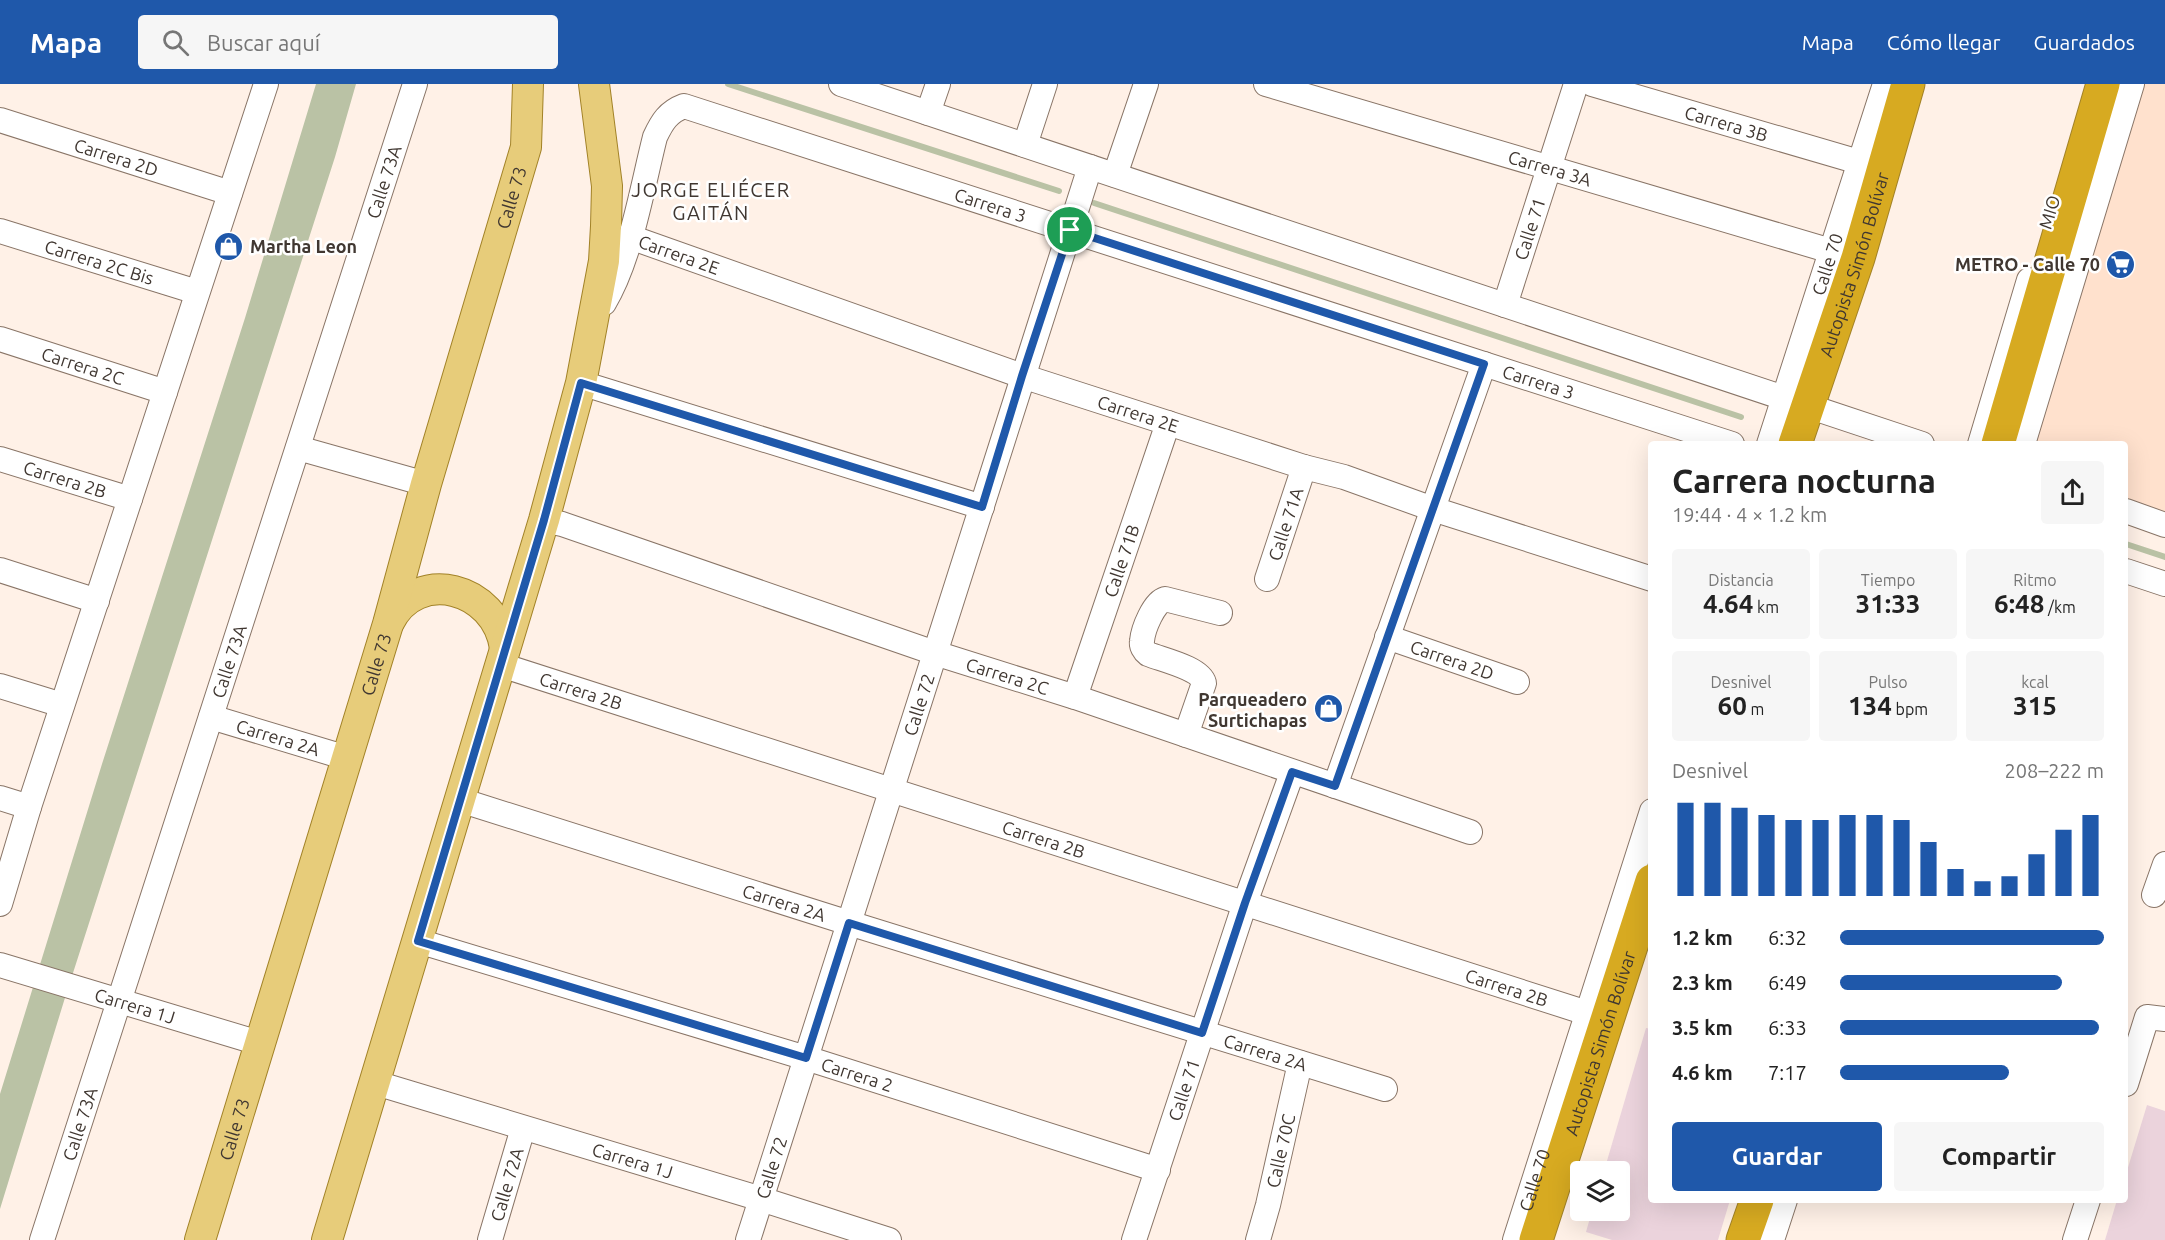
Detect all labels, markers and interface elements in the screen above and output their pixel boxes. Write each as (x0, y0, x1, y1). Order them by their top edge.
search box (138, 15, 558, 69)
icon: search (159, 26, 192, 59)
text: Mapa (30, 27, 102, 58)
text: Buscar aquí (207, 30, 320, 55)
text: Mapa (1802, 30, 1854, 54)
text: Cómo llegar (1887, 30, 2001, 54)
text: Guardados (2034, 30, 2135, 54)
street label: Carrera 3B (1682, 102, 1770, 145)
street label: Carrera 2D (72, 134, 161, 180)
street label: Calle 73A (362, 142, 405, 221)
street label: Carrera 3A (1506, 146, 1594, 190)
street label: Calle 73 (492, 164, 530, 231)
street label: Autopista Simón Bolívar (1815, 169, 1892, 360)
district label: JORGE ELIÉCER GAITÁN (631, 178, 791, 224)
street label: Carrera 3 (952, 184, 1029, 226)
street label: MIO (2034, 193, 2064, 231)
street label: Calle 71 (1510, 195, 1549, 262)
pin (1044, 204, 1095, 255)
icon: arrive (1053, 213, 1086, 246)
shop icon: Martha Leon (213, 230, 245, 262)
street label: Carrera 2E (636, 231, 722, 278)
street label: Calle 70 (1808, 231, 1846, 298)
street label: Carrera 2C Bis (42, 235, 156, 288)
place label: Martha Leon (250, 236, 357, 256)
supermarket icon: METRO - Calle 70 (2105, 248, 2137, 280)
place label: METRO - Calle 70 (1955, 254, 2100, 274)
street label: Carrera 2C (39, 343, 127, 388)
street label: Carrera 3 (1500, 361, 1577, 403)
street label: Carrera 2E (1095, 391, 1181, 436)
street label: Carrera 2B (21, 457, 109, 501)
button: share (2041, 461, 2104, 524)
text: Carrera nocturna (1672, 462, 1936, 499)
street label: Calle 71A (1264, 485, 1307, 563)
text: 19:44 · 4 × 1.2 km (1672, 503, 1827, 526)
street label: Calle 71B (1100, 522, 1143, 600)
text: Distancia (1708, 571, 1774, 589)
text: Tiempo (1861, 571, 1915, 589)
text: Ritmo (2013, 571, 2057, 589)
text: 4.64 (1703, 589, 1753, 618)
text: 31:33 (1855, 589, 1921, 618)
text: 6:48 (1994, 589, 2044, 618)
text: km (1753, 598, 1779, 616)
text: /km (2044, 598, 2076, 616)
street label: Calle 73A (208, 622, 250, 701)
street label: Calle 73 (357, 631, 395, 698)
street label: Carrera 2D (1408, 636, 1497, 683)
street label: Carrera 2C (964, 653, 1051, 698)
street label: Carrera 2B (537, 668, 625, 713)
street label: Calle 72 (899, 671, 938, 738)
text: Desnivel (1711, 673, 1771, 691)
text: Pulso (1868, 673, 1908, 691)
text: kcal (2021, 673, 2049, 691)
place label: Parqueadero Surtichapas (1198, 689, 1307, 730)
text: 60 (1718, 691, 1747, 720)
text: 134 (1848, 691, 1892, 720)
text: 315 (2013, 691, 2057, 720)
shop icon: Parqueadero Surtichapas (1312, 693, 1344, 725)
text: m (1747, 700, 1764, 718)
text: bpm (1892, 700, 1928, 718)
street label: Carrera 2A (234, 715, 322, 759)
text: Desnivel (1672, 759, 1748, 782)
text: 208–222 m (2005, 759, 2104, 782)
street label: Carrera 2B (1000, 816, 1088, 862)
street label: Carrera 2A (740, 880, 828, 925)
text: 1.2 km (1672, 926, 1733, 949)
text: 6:32 (1768, 926, 1807, 949)
street label: Autopista Simón Bolívar (1560, 948, 1639, 1138)
street label: Carrera 2B (1463, 965, 1550, 1010)
text: 2.3 km (1672, 971, 1733, 994)
text: 6:49 (1768, 971, 1807, 994)
street label: Carrera 1J (92, 984, 178, 1027)
text: 3.5 km (1672, 1016, 1733, 1039)
text: 6:33 (1768, 1016, 1807, 1039)
street label: Carrera 2A (1221, 1030, 1310, 1074)
street label: Carrera 2 (819, 1054, 896, 1095)
street label: Calle 71 (1164, 1056, 1203, 1124)
text: 4.6 km (1672, 1061, 1733, 1084)
text: 7:17 (1768, 1061, 1807, 1084)
street label: Calle 73A (58, 1084, 101, 1163)
street label: Calle 73 (215, 1095, 253, 1163)
street label: Calle 70C (1262, 1112, 1298, 1190)
button: Guardar (1672, 1122, 1882, 1191)
button: Compartir (1894, 1122, 2104, 1191)
street label: Calle 72 (752, 1134, 790, 1201)
street label: Carrera 1J (590, 1139, 675, 1182)
street label: Calle 72A (486, 1145, 527, 1224)
street label: Calle 70 (1515, 1146, 1553, 1214)
map controls (1570, 1161, 1630, 1221)
button: layers (1570, 1161, 1630, 1221)

